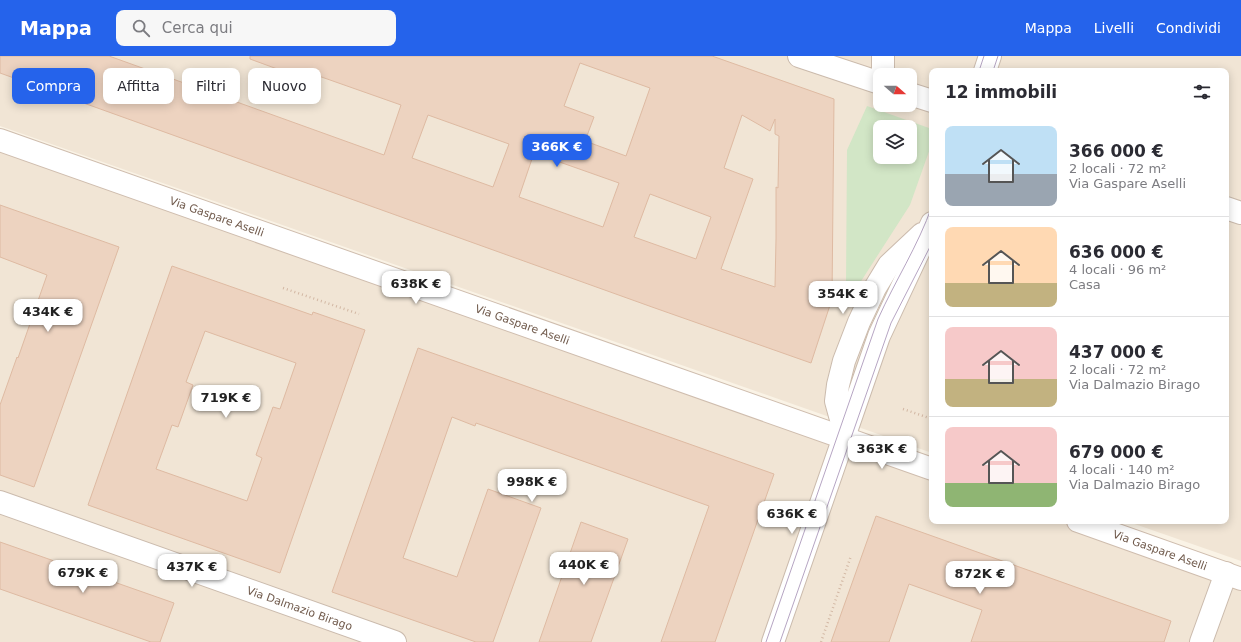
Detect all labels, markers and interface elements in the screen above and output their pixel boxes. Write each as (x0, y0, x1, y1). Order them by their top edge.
search box (116, 10, 396, 46)
text: Mappa (20, 17, 92, 39)
icon: search (130, 17, 152, 39)
text: Cerca qui (162, 19, 233, 37)
text: Mappa (1025, 20, 1072, 36)
text: Livelli (1094, 20, 1134, 36)
text: Condividi (1156, 20, 1221, 36)
chip: Compra (12, 68, 95, 104)
chip: Affitta (103, 68, 174, 104)
chip: Filtri (182, 68, 240, 104)
chip: Nuovo (248, 68, 321, 104)
north arrow (873, 68, 917, 112)
map controls (873, 68, 917, 164)
icon: filters (1191, 81, 1213, 103)
text: 12 immobili (945, 82, 1057, 102)
button: layers (873, 120, 917, 164)
pin: 366K € (524, 134, 590, 168)
text: 366K € (532, 139, 582, 154)
text: 366 000 € (1069, 141, 1164, 161)
icon: home (977, 142, 1025, 190)
text: 2 locali · 72 m² (1069, 161, 1166, 176)
text: Via Gaspare Aselli (1069, 176, 1186, 191)
street label: Via Gaspare Aselli (168, 194, 266, 239)
text: 636 000 € (1069, 242, 1164, 262)
icon: home (977, 243, 1025, 291)
text: 4 locali · 96 m² (1069, 262, 1166, 277)
pin: 638K € (383, 271, 449, 305)
text: 638K € (391, 276, 441, 291)
text: Casa (1069, 277, 1101, 292)
pin: 354K € (810, 281, 876, 315)
text: 354K € (818, 286, 868, 301)
pin: 434K € (15, 299, 81, 333)
street label: Via Gaspare Aselli (473, 302, 571, 347)
text: 434K € (23, 304, 73, 319)
text: 437 000 € (1069, 342, 1164, 362)
icon: home (977, 343, 1025, 391)
text: 2 locali · 72 m² (1069, 362, 1166, 377)
text: Via Dalmazio Birago (1069, 377, 1200, 392)
pin: 719K € (193, 385, 259, 419)
text: 719K € (201, 390, 251, 405)
pin: 363K € (849, 436, 915, 470)
text: 363K € (857, 441, 907, 456)
text: 679 000 € (1069, 442, 1164, 462)
icon: home (977, 443, 1025, 491)
text: 4 locali · 140 m² (1069, 462, 1175, 477)
pin: 998K € (499, 469, 565, 503)
text: 998K € (507, 474, 557, 489)
text: Via Dalmazio Birago (1069, 477, 1200, 492)
pin: 636K € (759, 501, 825, 535)
text: 636K € (767, 506, 817, 521)
street label: Via Gaspare Aselli (1111, 527, 1209, 573)
pin: 440K € (551, 552, 617, 586)
pin: 437K € (159, 554, 225, 588)
text: 440K € (559, 557, 609, 572)
text: 437K € (167, 559, 217, 574)
pin: 679K € (50, 560, 116, 594)
pin: 872K € (947, 561, 1013, 595)
text: 679K € (58, 565, 108, 580)
text: 872K € (955, 566, 1005, 581)
street label: Via Dalmazio Birago (245, 584, 354, 633)

